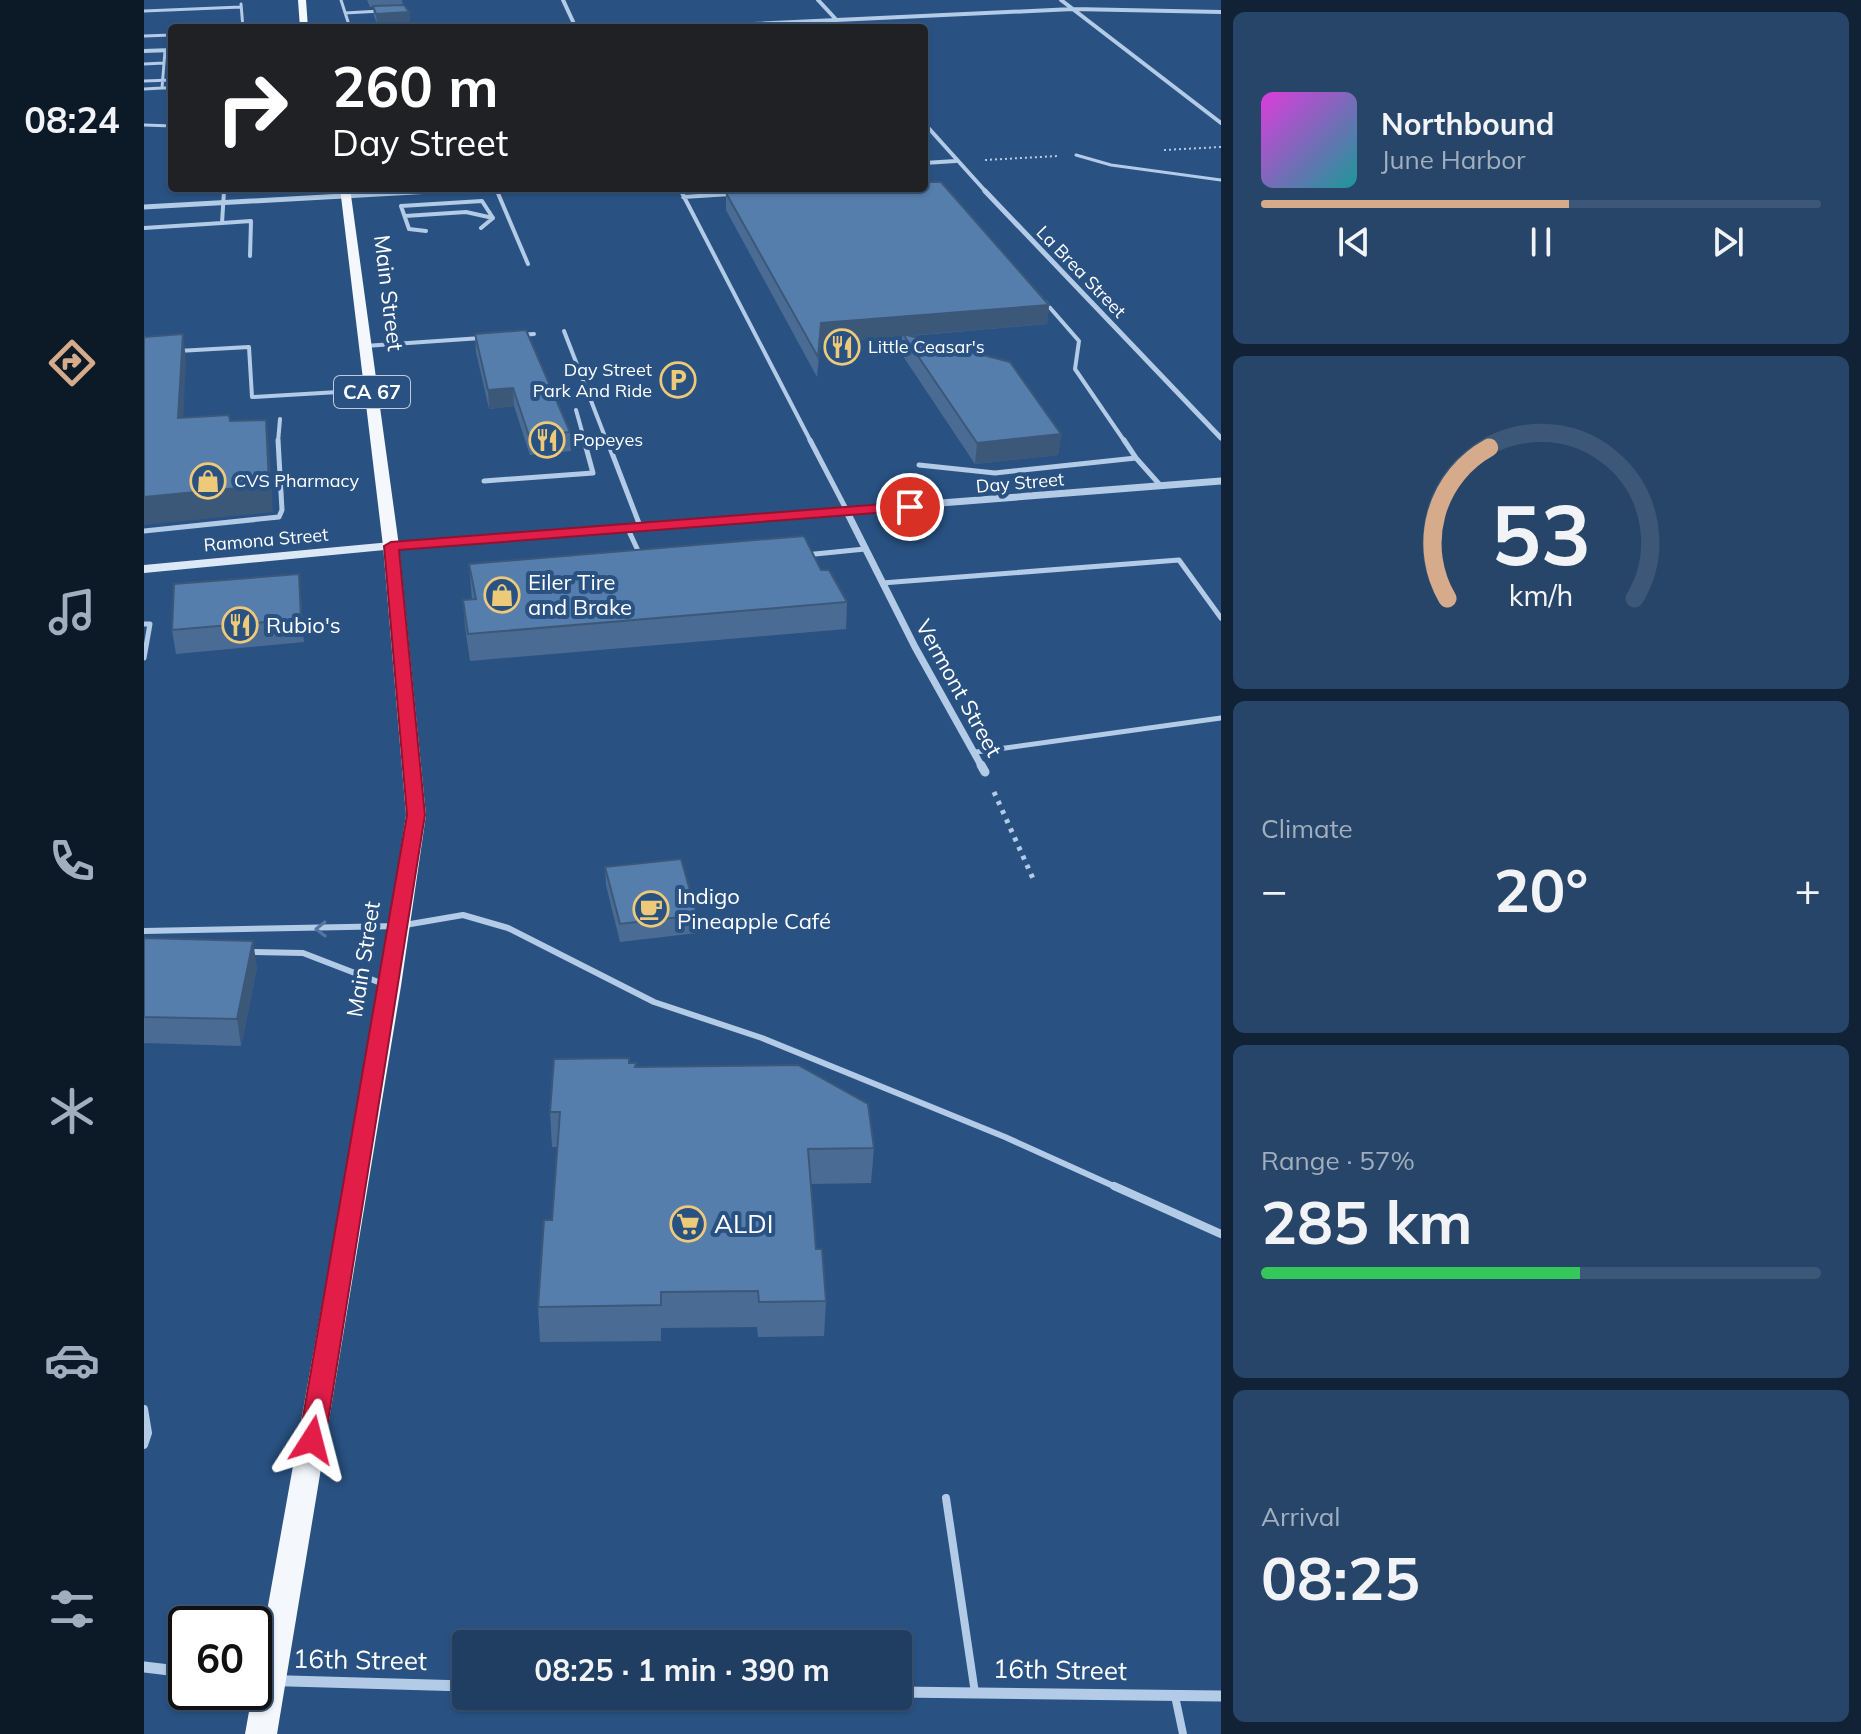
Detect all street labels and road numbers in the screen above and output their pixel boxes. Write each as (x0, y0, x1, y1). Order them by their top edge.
street label: La Brea Street (1032, 221, 1131, 322)
street label: Main Street (368, 233, 410, 353)
road number: CA 67 (334, 376, 410, 408)
street label: Day Street (975, 467, 1065, 498)
street label: Ramona Street (203, 523, 329, 556)
street label: Vermont Street (910, 614, 1008, 762)
street label: Main Street (340, 899, 386, 1019)
street label: 16th Street (293, 1642, 427, 1677)
street label: 16th Street (993, 1652, 1127, 1687)

